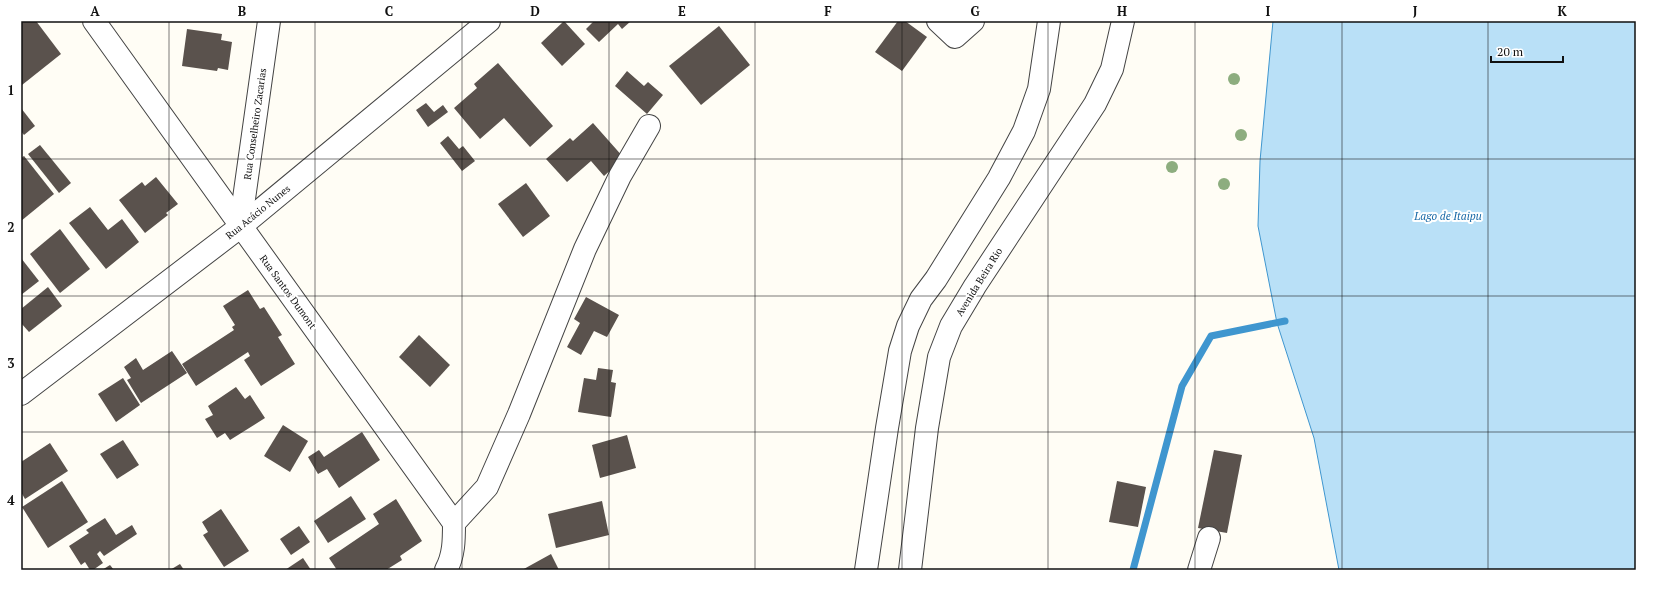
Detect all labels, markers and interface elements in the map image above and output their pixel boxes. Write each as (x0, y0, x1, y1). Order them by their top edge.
text: A (90, 2, 100, 20)
text: B (238, 2, 246, 20)
text: C (385, 2, 393, 20)
text: D (530, 2, 540, 20)
text: E (678, 2, 686, 20)
text: F (824, 2, 832, 20)
text: G (970, 2, 980, 20)
text: H (1117, 2, 1127, 20)
text: I (1266, 2, 1271, 20)
text: J (1413, 2, 1418, 20)
text: K (1557, 2, 1567, 20)
scale bar (1491, 38, 1563, 64)
text: 20 m (1497, 44, 1524, 59)
street label: Rua Conselheiro Zacarias (241, 67, 269, 181)
text: 1 (7, 81, 15, 99)
street label: Rua Acácio Nunes (223, 182, 293, 242)
water label: Lago de Itaipu (1413, 209, 1482, 223)
text: 2 (7, 218, 15, 236)
street label: Avenida Beira Rio (953, 245, 1006, 319)
street label: Rua Santos Dumont (257, 252, 319, 332)
text: 3 (7, 354, 15, 372)
text: 4 (7, 491, 15, 509)

